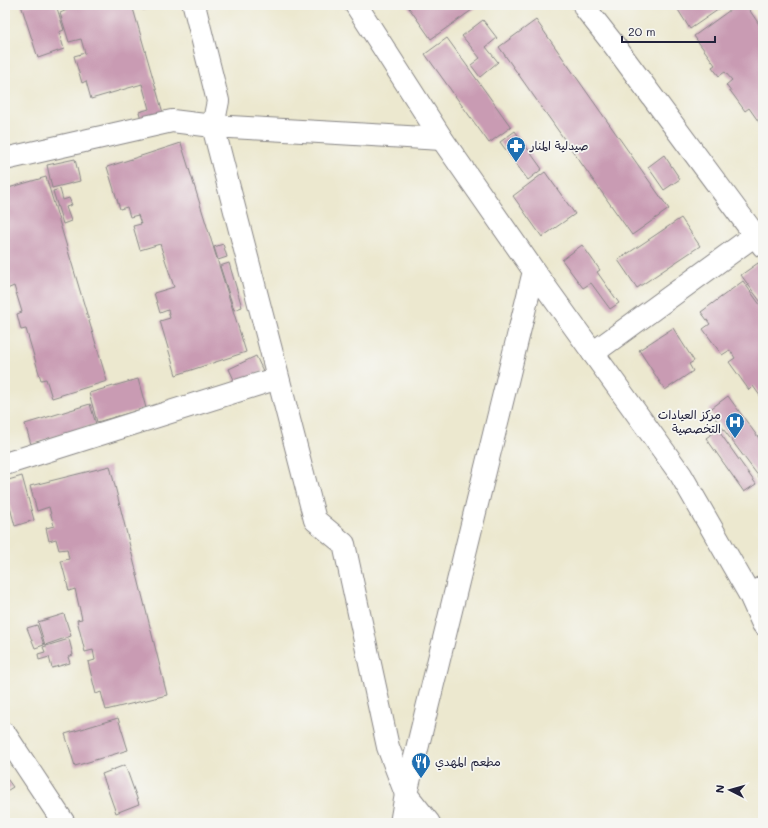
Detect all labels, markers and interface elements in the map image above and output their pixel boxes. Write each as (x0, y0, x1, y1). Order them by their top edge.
scale bar (622, 18, 715, 44)
text: 20 m (628, 23, 656, 39)
pharmacy icon: صيدلية المنار (505, 135, 527, 163)
place label: صيدلية المنار (529, 137, 589, 153)
place label: مركز العيادات التخصصية (658, 406, 721, 436)
hospital icon: مركز العيادات التخصصية (724, 411, 746, 439)
restaurant icon: مطعم المهدي (410, 751, 432, 779)
place label: مطعم المهدي (435, 753, 501, 771)
north arrow (710, 770, 750, 810)
text: N (712, 784, 727, 794)

